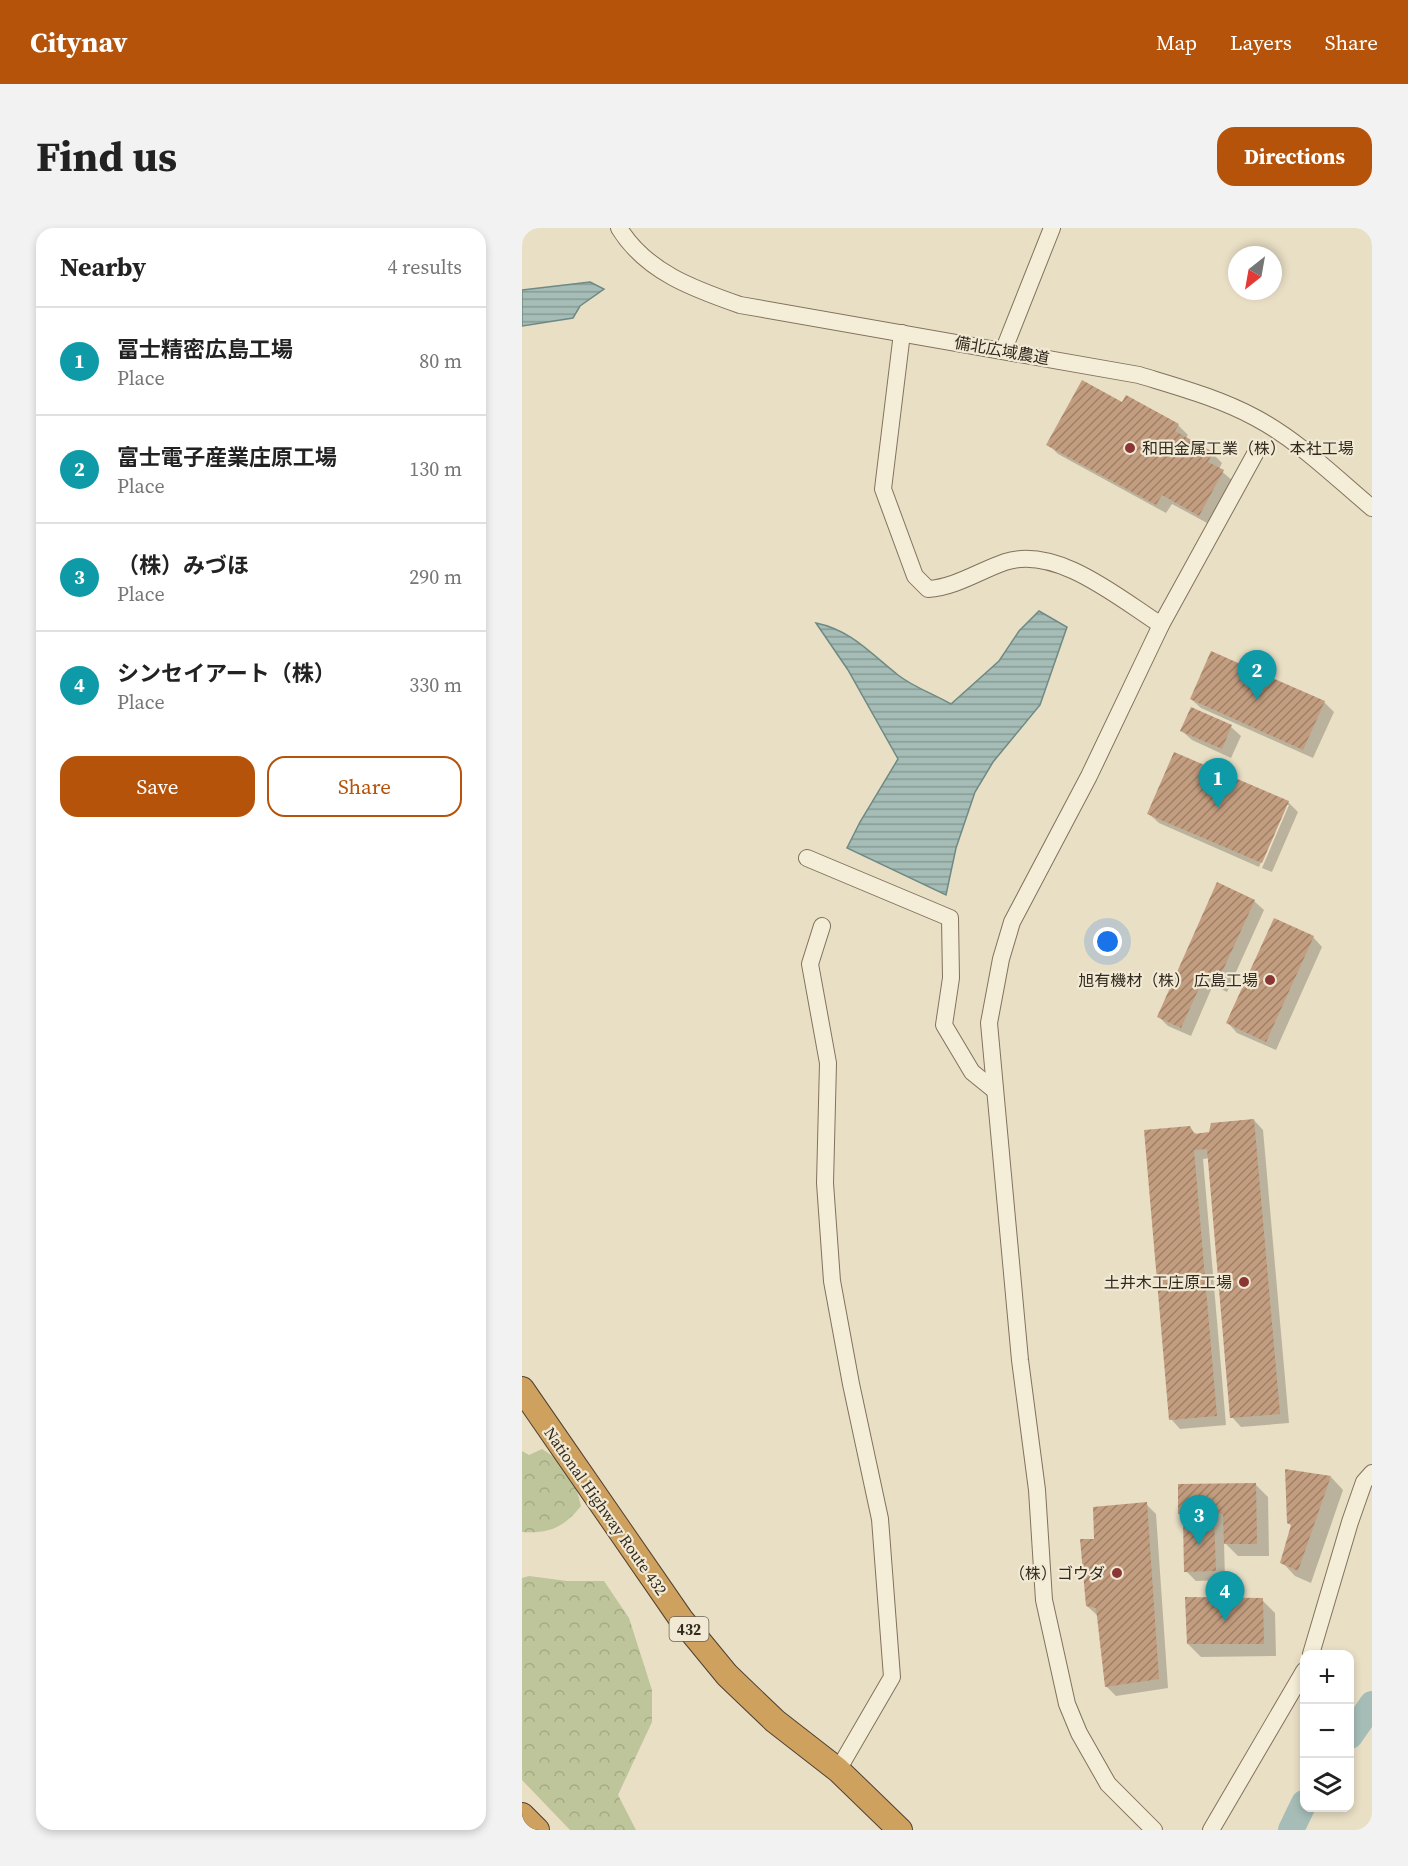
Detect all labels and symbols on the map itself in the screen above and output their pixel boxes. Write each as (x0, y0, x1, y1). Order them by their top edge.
north arrow (1228, 246, 1282, 300)
street label: 備北広域農道 (953, 331, 1051, 369)
place label: 和田金属工業（株） 本社工場 (1142, 437, 1354, 459)
marker: 和田金属工業（株） 本社工場 (1123, 441, 1137, 455)
pin: 2 (1238, 650, 1276, 700)
pin: 1 (1198, 758, 1238, 808)
your location (1093, 927, 1122, 956)
place label: 旭有機材（株） 広島工場 (1078, 969, 1258, 991)
marker: 旭有機材（株） 広島工場 (1263, 973, 1277, 987)
place label: 土井木工庄原工場 (1104, 1271, 1232, 1293)
marker: 土井木工庄原工場 (1237, 1275, 1251, 1289)
street label: National Highway Route 432 (539, 1423, 673, 1599)
pin: 3 (1180, 1496, 1218, 1545)
place label: （株）ゴウダ (1009, 1562, 1105, 1584)
marker: （株）ゴウダ (1110, 1566, 1124, 1580)
pin: 4 (1206, 1572, 1244, 1621)
road number: 432 (670, 1617, 708, 1641)

